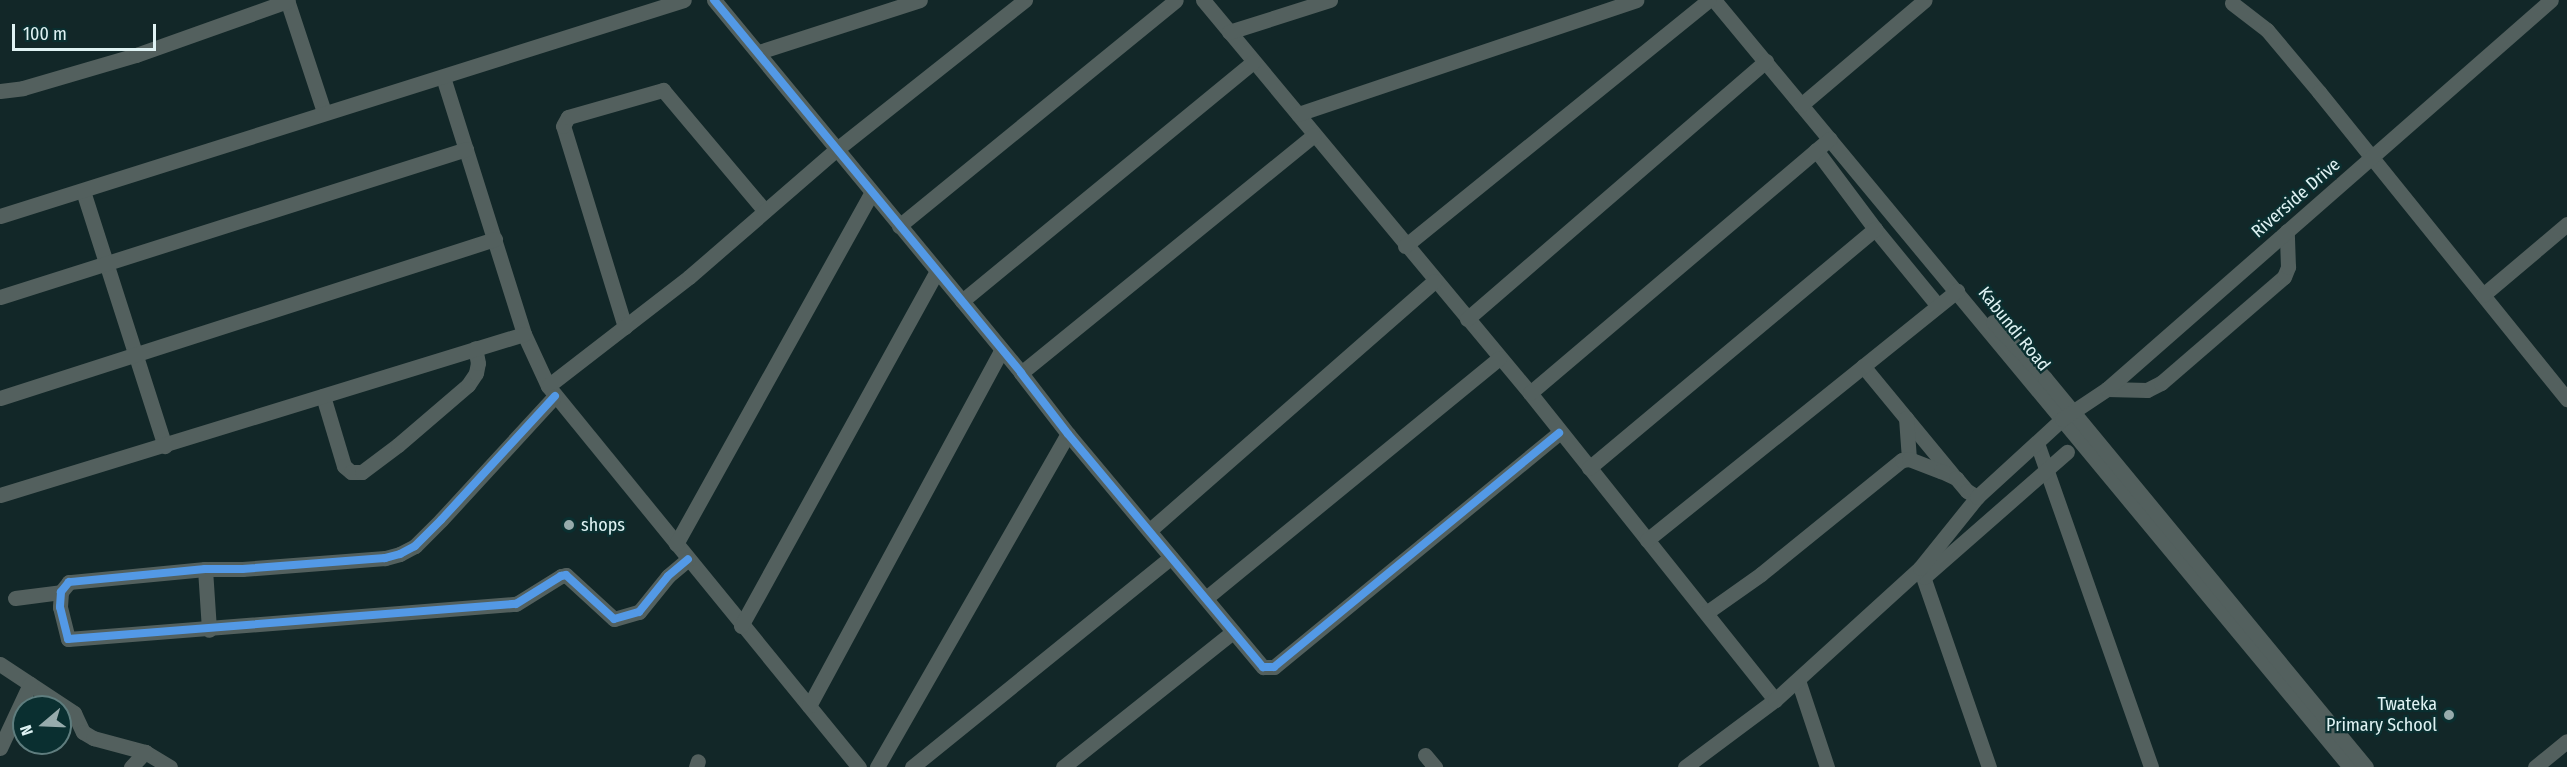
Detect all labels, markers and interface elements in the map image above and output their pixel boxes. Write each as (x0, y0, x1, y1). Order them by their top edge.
scale bar (15, 12, 159, 50)
text: 100 m (23, 23, 67, 45)
street label: Riverside Drive (2247, 154, 2345, 242)
street label: Kabundi Road (1973, 282, 2055, 376)
place label: shops (581, 514, 625, 536)
marker: shops (562, 518, 576, 532)
place label: Twateka Primary School (2326, 694, 2437, 736)
north arrow (12, 695, 72, 755)
marker: Twateka Primary School (2442, 708, 2456, 722)
text: N (16, 723, 37, 738)

